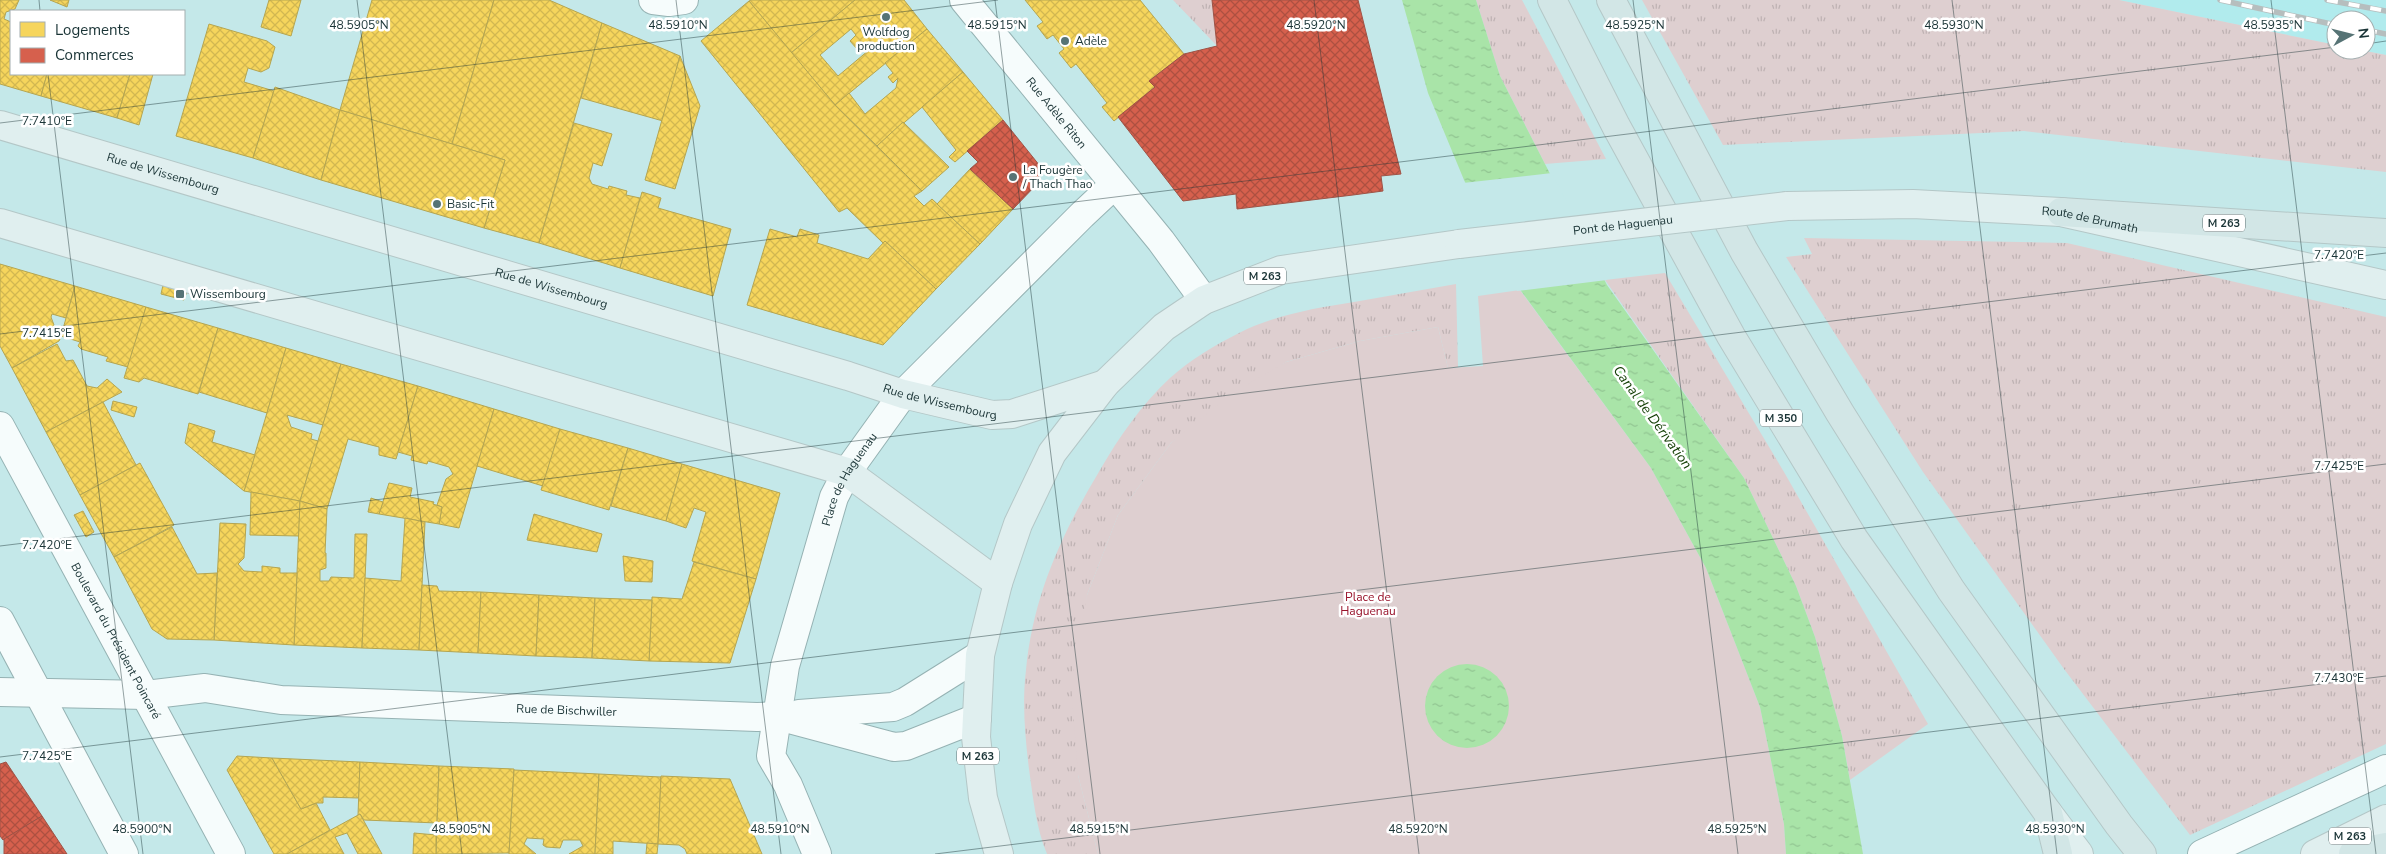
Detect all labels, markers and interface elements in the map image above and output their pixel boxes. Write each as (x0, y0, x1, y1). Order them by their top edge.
legend (10, 10, 185, 75)
north arrow (2326, 10, 2376, 60)
marker: Wolfdog production (880, 11, 892, 23)
text: 48.5905°N (329, 17, 389, 33)
text: 48.5910°N (648, 17, 708, 33)
text: 48.5915°N (967, 17, 1027, 33)
text: 48.5920°N (1286, 17, 1346, 33)
text: 48.5925°N (1605, 17, 1665, 33)
text: 48.5930°N (1924, 17, 1984, 33)
text: 48.5935°N (2243, 17, 2303, 33)
text: Logements (55, 20, 130, 40)
place label: Wolfdog production (857, 24, 915, 54)
text: N (2353, 27, 2373, 40)
place label: Adèle (1075, 33, 1107, 49)
marker: Adèle (1059, 35, 1071, 47)
text: Commerces (55, 45, 134, 65)
street label: Rue Adèle Riton (1022, 74, 1090, 152)
text: 7.7410°E (22, 113, 72, 129)
street label: Rue de Wissembourg (105, 149, 221, 197)
place label: La Fougère / Thach Thao (1022, 162, 1093, 192)
marker: La Fougère / Thach Thao (1007, 171, 1019, 183)
place label: Basic-Fit (447, 196, 495, 212)
marker: Basic-Fit (431, 198, 443, 210)
street label: Route de Brumath (2041, 203, 2140, 237)
street label: Pont de Haguenau (1572, 211, 1674, 239)
road number: M 263 (2203, 214, 2245, 232)
text: 7.7420°E (2314, 247, 2364, 263)
street label: Rue de Wissembourg (493, 264, 610, 312)
road number: M 263 (1244, 268, 1286, 284)
place label: Wissembourg (190, 286, 266, 302)
marker: Wissembourg (174, 288, 186, 300)
text: 7.7415°E (22, 325, 72, 341)
water label: Canal de Dérivation (1609, 362, 1697, 473)
street label: Rue de Wissembourg (881, 380, 997, 423)
road number: M 350 (1760, 409, 1802, 426)
street label: Place de Haguenau (818, 429, 881, 528)
text: 7.7425°E (2314, 458, 2364, 474)
text: 7.7420°E (22, 537, 72, 553)
street label: Boulevard du Président Poincaré (67, 560, 165, 722)
park label: Place de Haguenau (1340, 589, 1396, 619)
text: 7.7430°E (2314, 670, 2364, 686)
street label: Rue de Bischwiller (516, 700, 618, 720)
text: 7.7425°E (22, 748, 72, 764)
road number: M 263 (957, 748, 999, 764)
text: 48.5900°N (112, 821, 172, 837)
text: 48.5905°N (431, 821, 491, 837)
text: 48.5910°N (750, 821, 810, 837)
text: 48.5915°N (1069, 821, 1129, 837)
text: 48.5920°N (1388, 821, 1448, 837)
text: 48.5925°N (1707, 821, 1767, 837)
text: 48.5930°N (2025, 821, 2085, 837)
road number: M 263 (2329, 828, 2371, 844)

